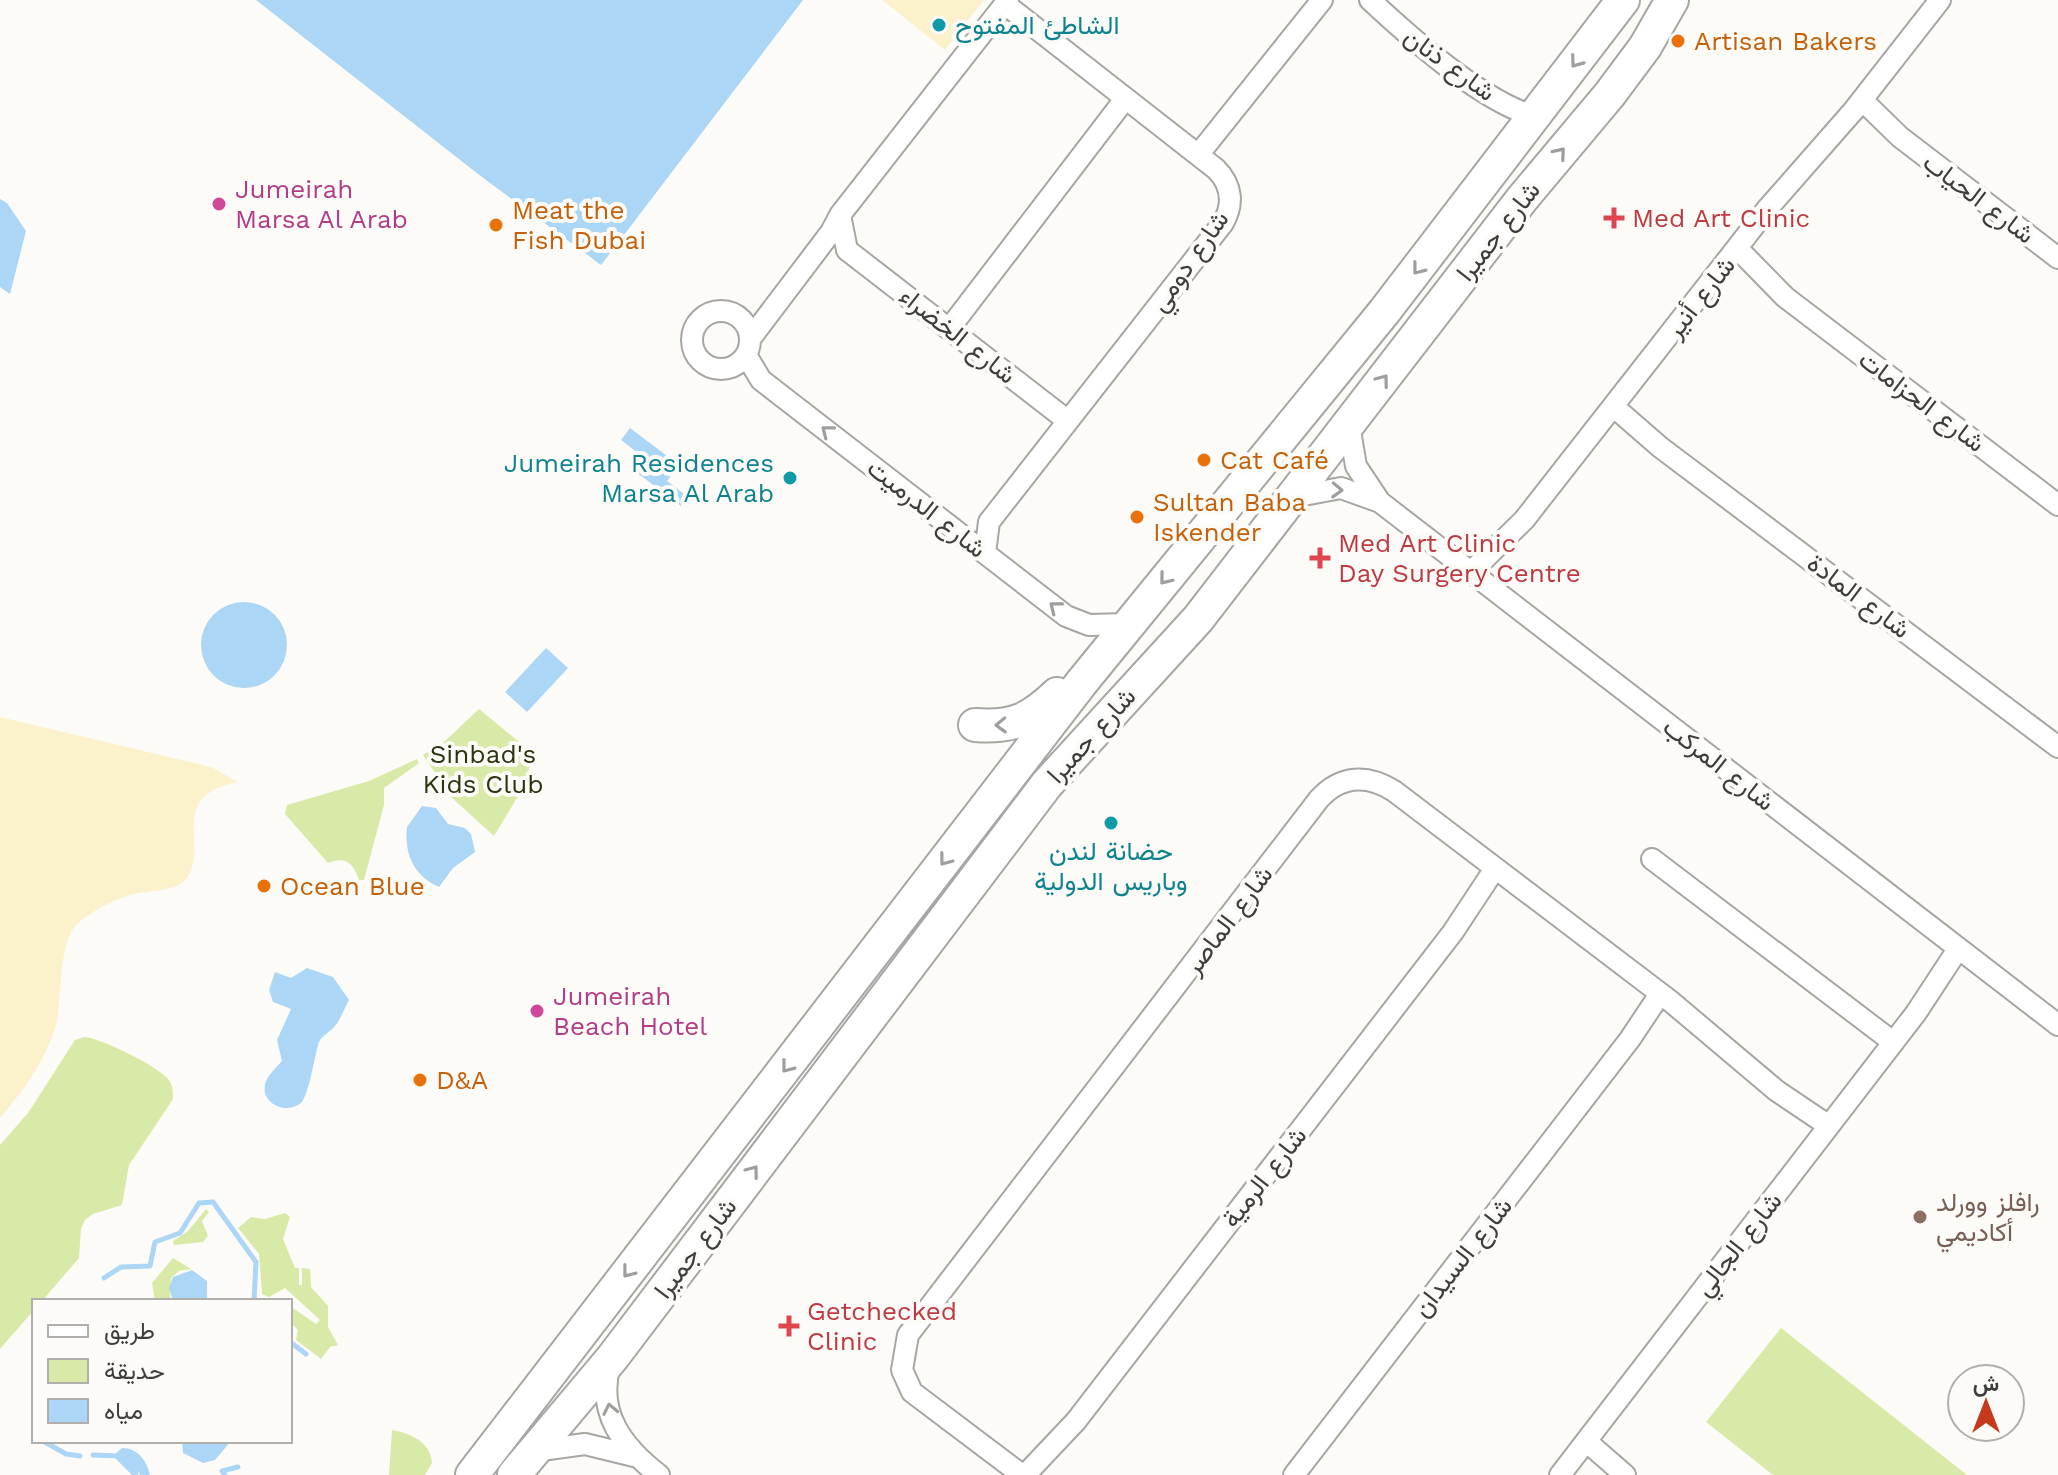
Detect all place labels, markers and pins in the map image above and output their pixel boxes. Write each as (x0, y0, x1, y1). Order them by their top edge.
place label: الشاطئ المفتوح (955, 10, 1120, 43)
marker: الشاطئ المفتوح (930, 16, 948, 34)
place label: Artisan Bakers (1694, 26, 1877, 56)
marker: Artisan Bakers (1669, 32, 1687, 50)
place label: Jumeirah Marsa Al Arab (235, 174, 408, 234)
marker: Jumeirah Marsa Al Arab (210, 195, 228, 213)
place label: Meat the Fish Dubai (512, 195, 646, 255)
place label: Med Art Clinic (1632, 203, 1810, 233)
marker: Med Art Clinic (1603, 207, 1625, 229)
marker: Meat the Fish Dubai (487, 216, 505, 234)
place label: Cat Café (1220, 445, 1329, 475)
place label: Jumeirah Residences Marsa Al Arab (504, 448, 774, 508)
marker: Cat Café (1195, 451, 1213, 469)
marker: Jumeirah Residences Marsa Al Arab (781, 469, 799, 487)
place label: Sultan Baba Iskender (1153, 487, 1307, 547)
marker: Sultan Baba Iskender (1128, 508, 1146, 526)
place label: Med Art Clinic Day Surgery Centre (1338, 528, 1581, 588)
marker: Med Art Clinic Day Surgery Centre (1309, 547, 1331, 569)
marker: حضانة لندن وباريس الدولية (1102, 814, 1120, 832)
place label: حضانة لندن وباريس الدولية (1034, 836, 1188, 897)
place label: Ocean Blue (280, 871, 425, 901)
marker: Ocean Blue (255, 877, 273, 895)
place label: Jumeirah Beach Hotel (553, 981, 707, 1041)
marker: Jumeirah Beach Hotel (528, 1002, 546, 1020)
place label: D&A (436, 1065, 488, 1095)
marker: D&A (411, 1071, 429, 1089)
place label: رافلز وورلد أكاديمي (1936, 1187, 2040, 1253)
marker: رافلز وورلد أكاديمي (1911, 1208, 1929, 1226)
place label: Getchecked Clinic (807, 1296, 957, 1356)
marker: Getchecked Clinic (778, 1315, 800, 1337)

